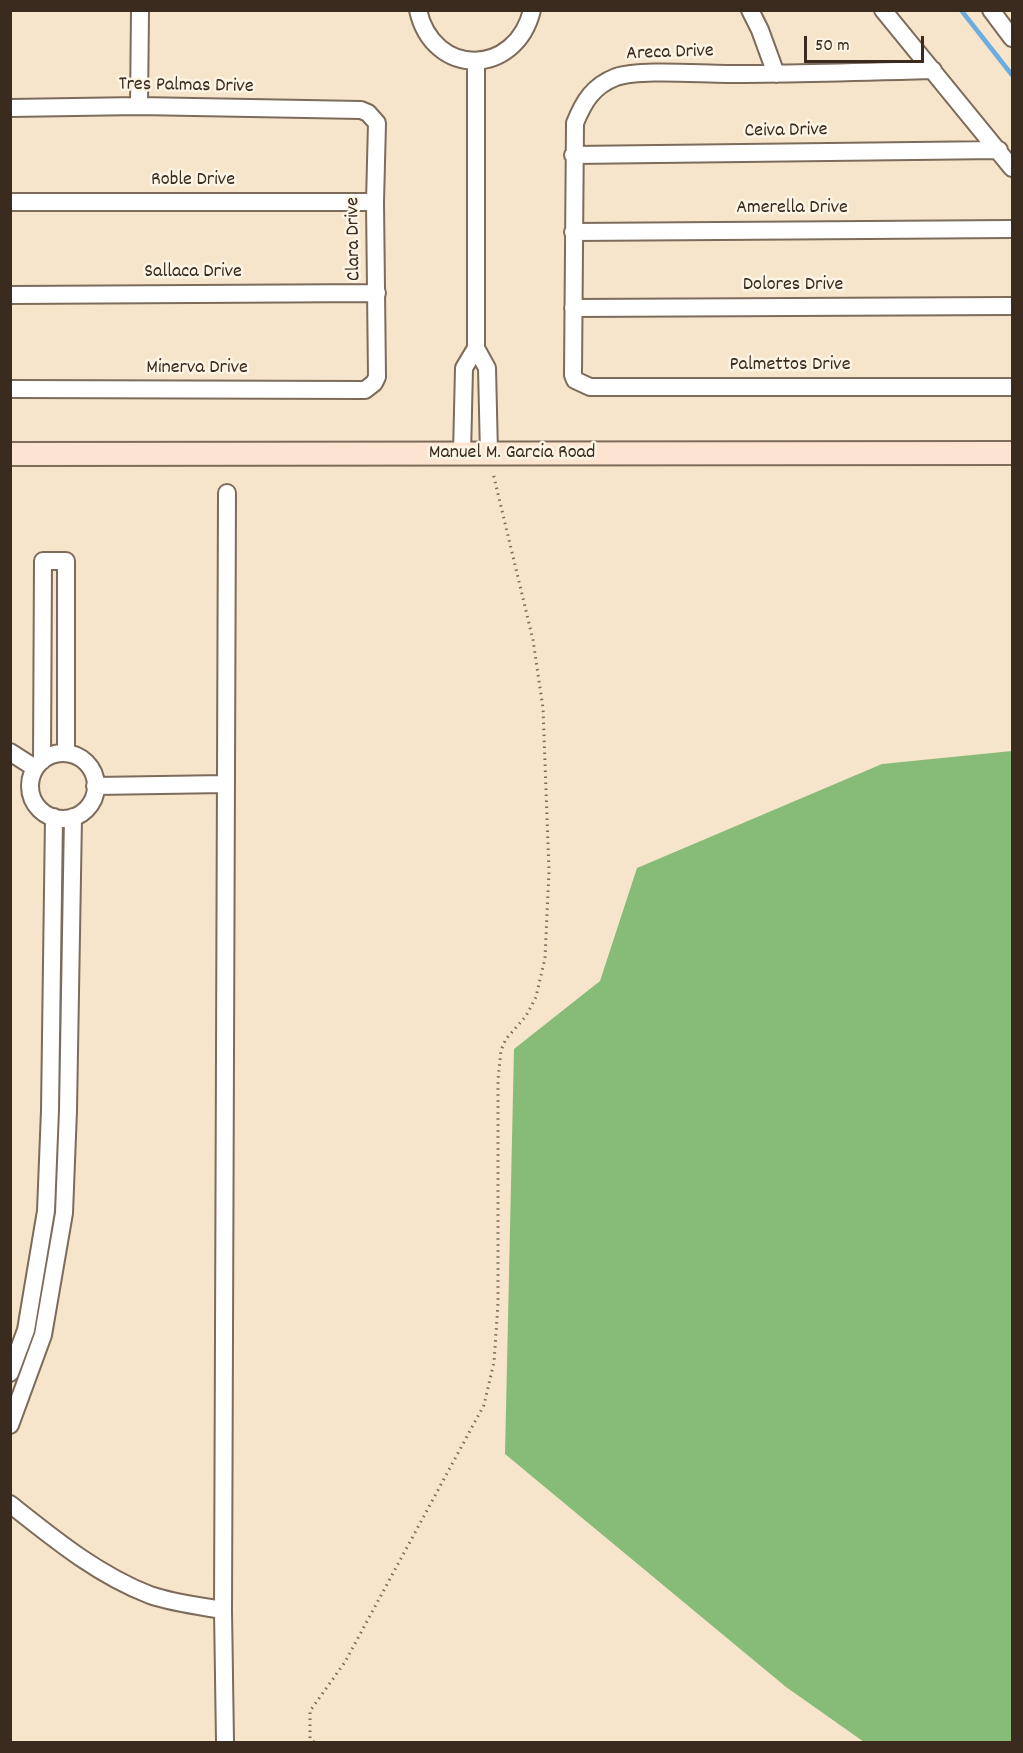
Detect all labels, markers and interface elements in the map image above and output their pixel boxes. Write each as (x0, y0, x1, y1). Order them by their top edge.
scale bar (807, 24, 927, 62)
text: 50 m (815, 34, 850, 59)
street label: Areca Drive (626, 40, 714, 68)
street label: Tres Palmas Drive (118, 74, 254, 100)
street label: Ceiva Drive (744, 119, 828, 145)
street label: Roble Drive (151, 169, 235, 193)
street label: Clara Drive (342, 197, 368, 281)
street label: Amerella Drive (736, 197, 848, 221)
street label: Sallaca Drive (144, 261, 242, 285)
street label: Dolores Drive (743, 274, 843, 298)
street label: Palmettos Drive (730, 354, 850, 378)
street label: Minerva Drive (146, 357, 248, 381)
street label: Manuel M. Garcia Road (429, 442, 595, 466)

